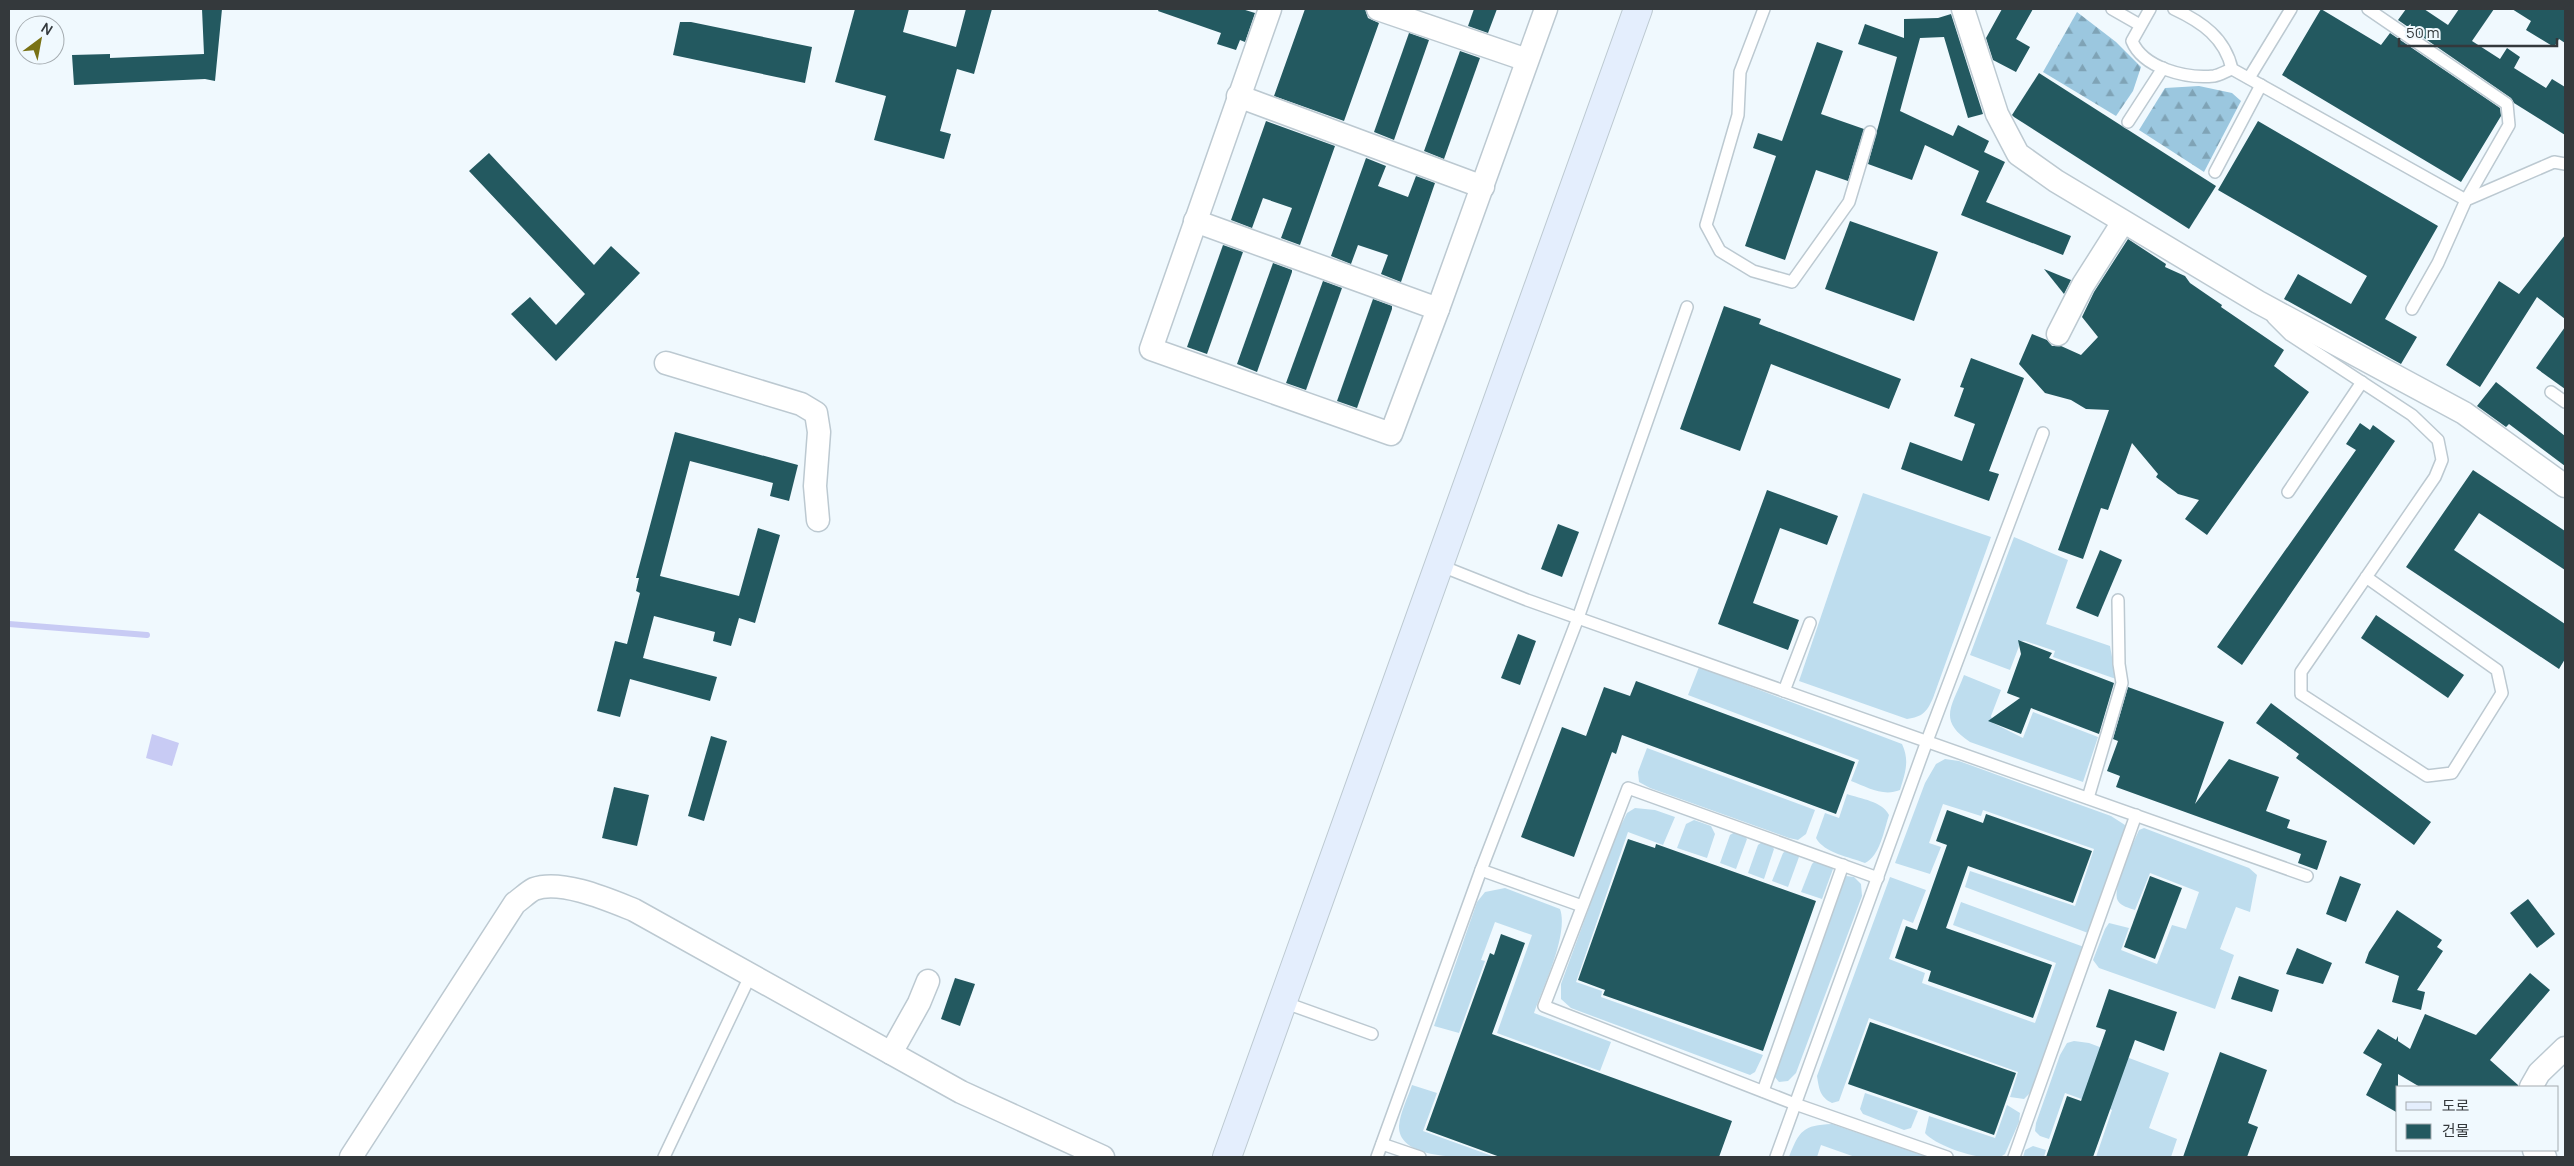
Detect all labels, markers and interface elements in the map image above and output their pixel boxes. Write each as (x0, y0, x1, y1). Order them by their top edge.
north arrow (15, 15, 65, 65)
scale bar (2399, 15, 2556, 47)
text: N (38, 18, 56, 39)
text: 50 m (2406, 22, 2440, 43)
legend (2396, 1086, 2559, 1151)
text: 도로 (2442, 1095, 2470, 1116)
text: 건물 (2442, 1120, 2470, 1141)

